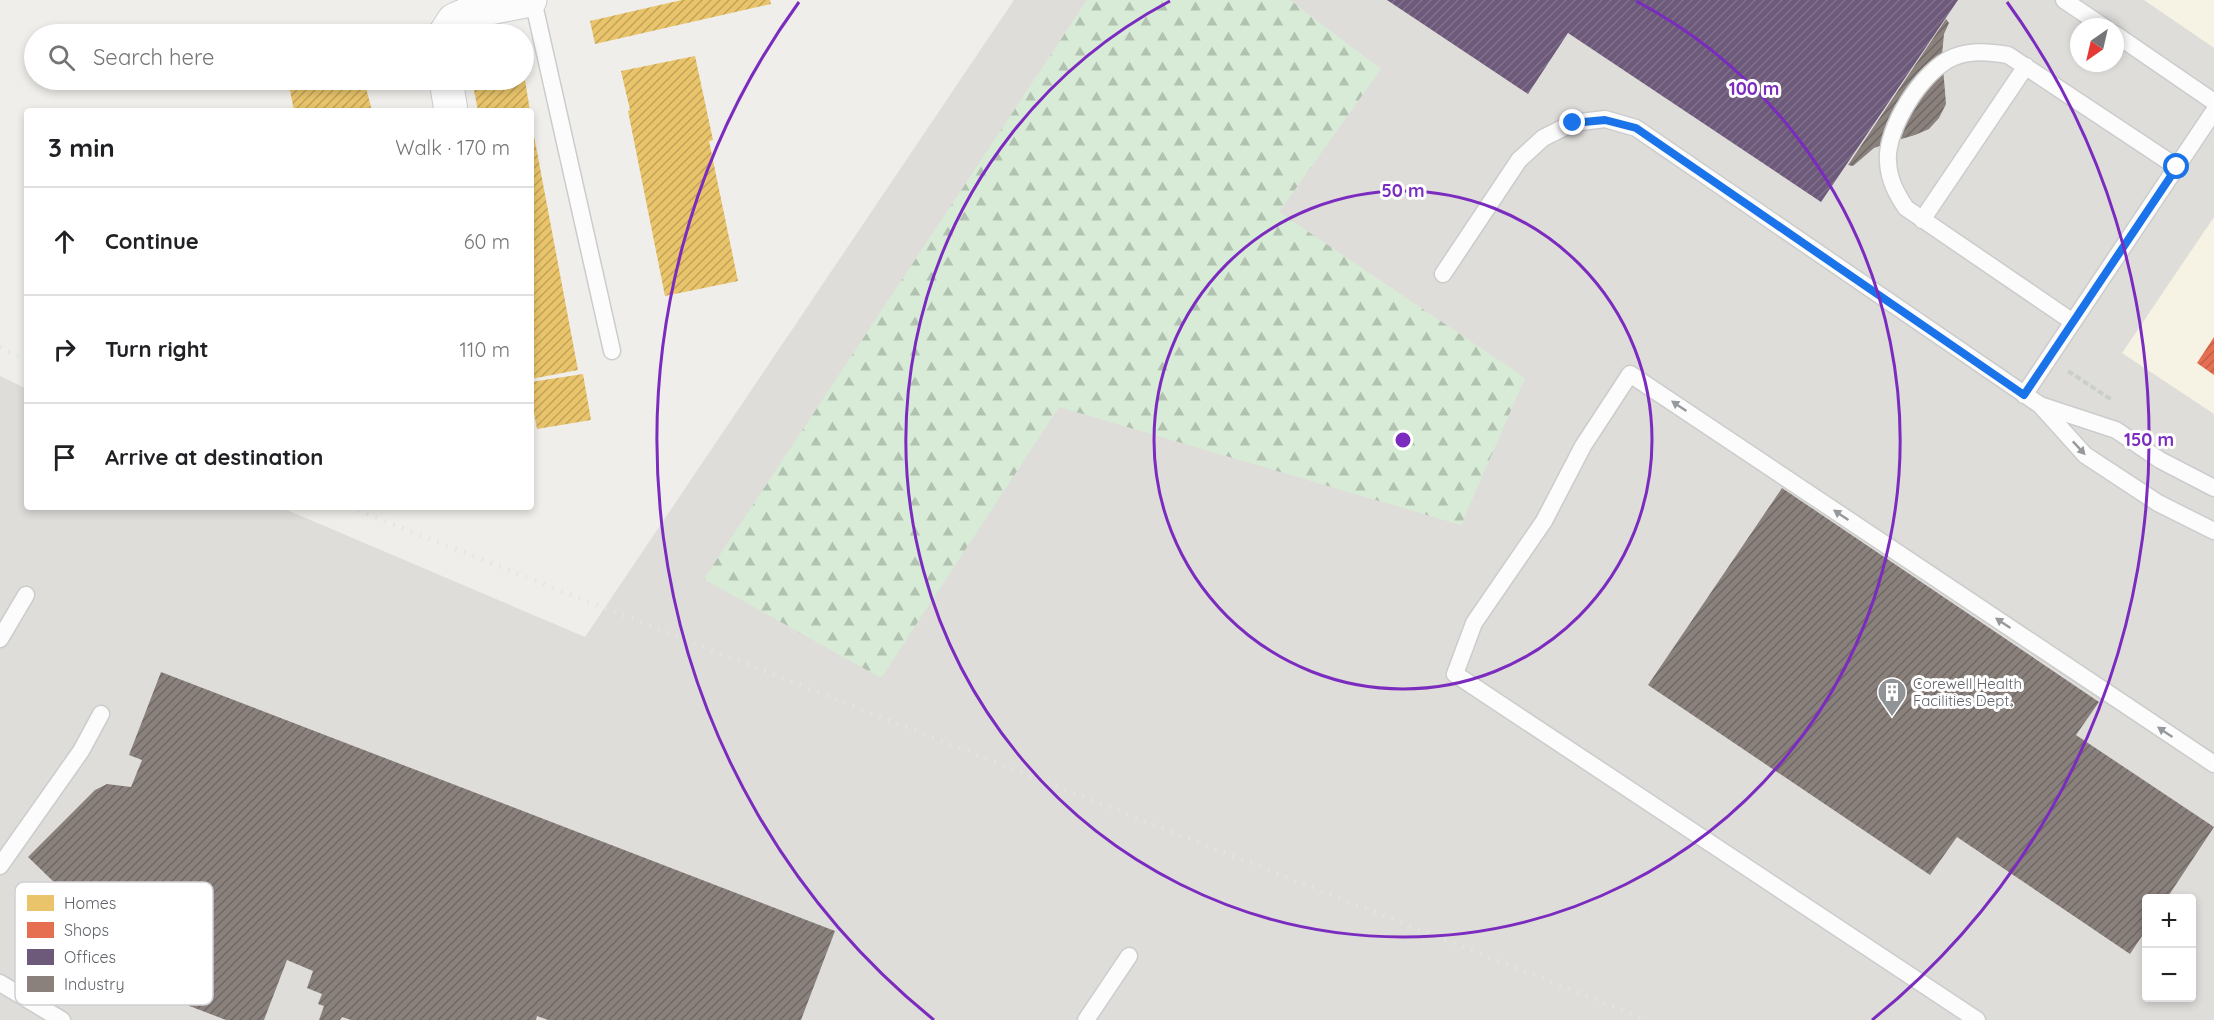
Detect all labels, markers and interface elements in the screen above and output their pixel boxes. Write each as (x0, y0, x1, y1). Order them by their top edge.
north arrow (2070, 18, 2124, 72)
search box (24, 24, 534, 90)
icon: search (45, 41, 78, 74)
text: Search here (93, 43, 214, 71)
text: 100 m (1729, 77, 1779, 100)
route end (1559, 109, 1585, 135)
text: 3 min (48, 131, 115, 164)
text: Walk · 170 m (395, 135, 510, 160)
route start (2163, 153, 2189, 179)
text: 50 m (1381, 179, 1425, 202)
icon: ahead (48, 225, 81, 258)
text: Continue (105, 227, 199, 255)
text: 60 m (464, 229, 510, 254)
icon: right (48, 333, 81, 366)
text: Turn right (105, 335, 209, 363)
text: 110 m (460, 337, 510, 362)
one-way arrow (1671, 401, 1687, 412)
text: 150 m (2124, 428, 2174, 451)
centre of rings (1393, 430, 1413, 450)
icon: arrive (48, 441, 81, 474)
one-way arrow (2072, 441, 2086, 456)
text: Arrive at destination (105, 443, 323, 471)
one-way arrow (1834, 509, 1850, 521)
one-way arrow (1995, 618, 2012, 629)
place label: Corewell Health Facilities Dept. (1913, 674, 2022, 710)
building icon: Corewell Health Facilities Dept. (1876, 676, 1908, 718)
one-way arrow (2158, 726, 2174, 738)
legend (15, 882, 213, 1005)
text: Homes (64, 893, 116, 913)
map controls (2142, 894, 2196, 1002)
button: + (2142, 894, 2196, 948)
text: Shops (64, 920, 109, 940)
text: Offices (64, 947, 116, 967)
button: − (2142, 948, 2196, 1002)
text: Industry (64, 974, 124, 994)

